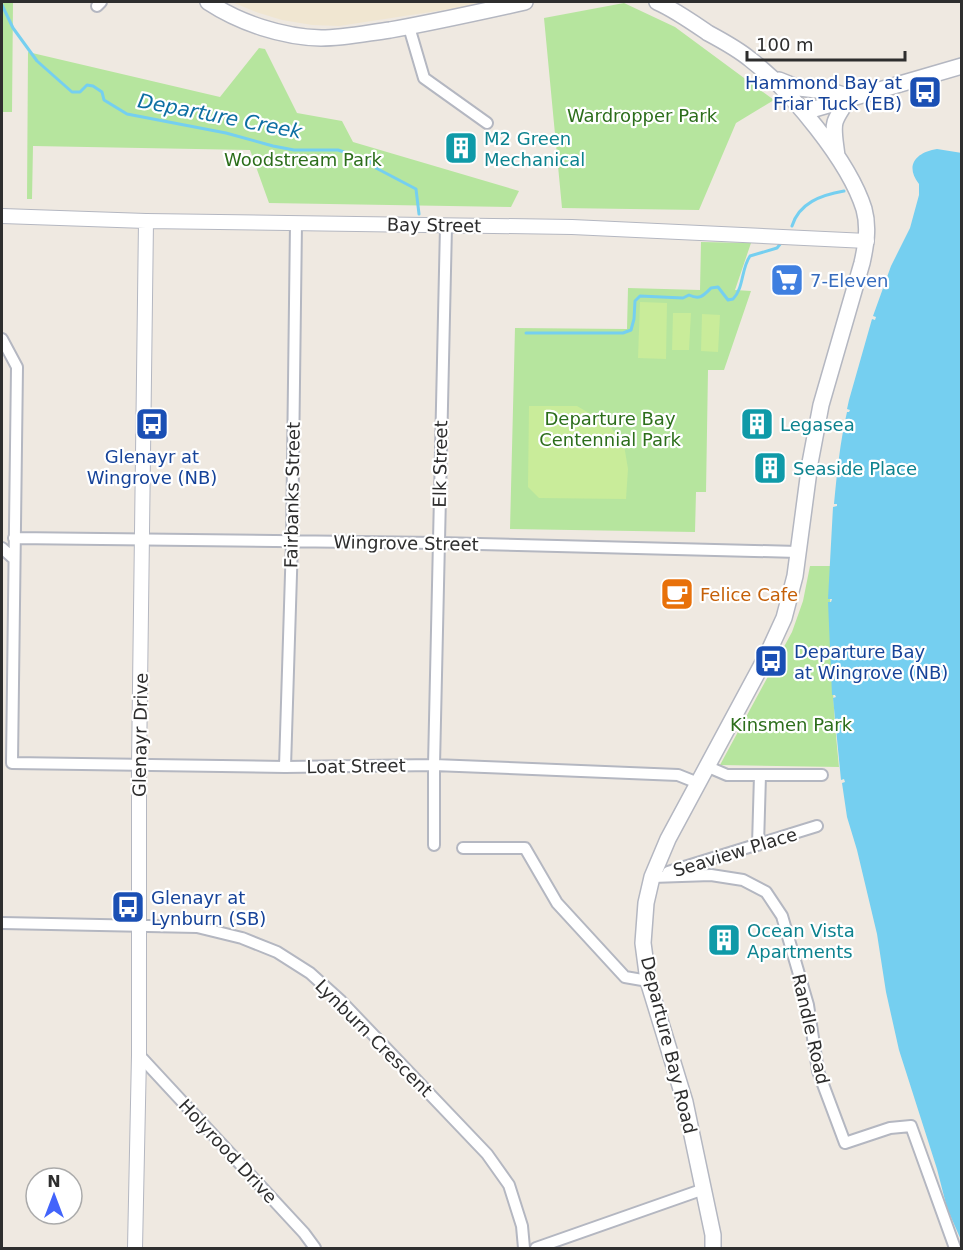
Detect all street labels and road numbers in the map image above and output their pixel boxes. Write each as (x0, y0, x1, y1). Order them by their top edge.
street label: Bay Street (387, 214, 481, 236)
street label: Elk Street (429, 420, 451, 508)
street label: Fairbanks Street (280, 422, 304, 568)
street label: Wingrove Street (333, 531, 479, 555)
street label: Glenayr Drive (128, 673, 152, 797)
street label: Loat Street (306, 755, 406, 777)
street label: Seaview Place (670, 823, 800, 881)
street label: Departure Bay Road (637, 954, 701, 1136)
street label: Randle Road (788, 972, 834, 1086)
street label: Lynburn Crescent (311, 975, 437, 1101)
street label: Holyrood Drive (174, 1095, 282, 1207)

